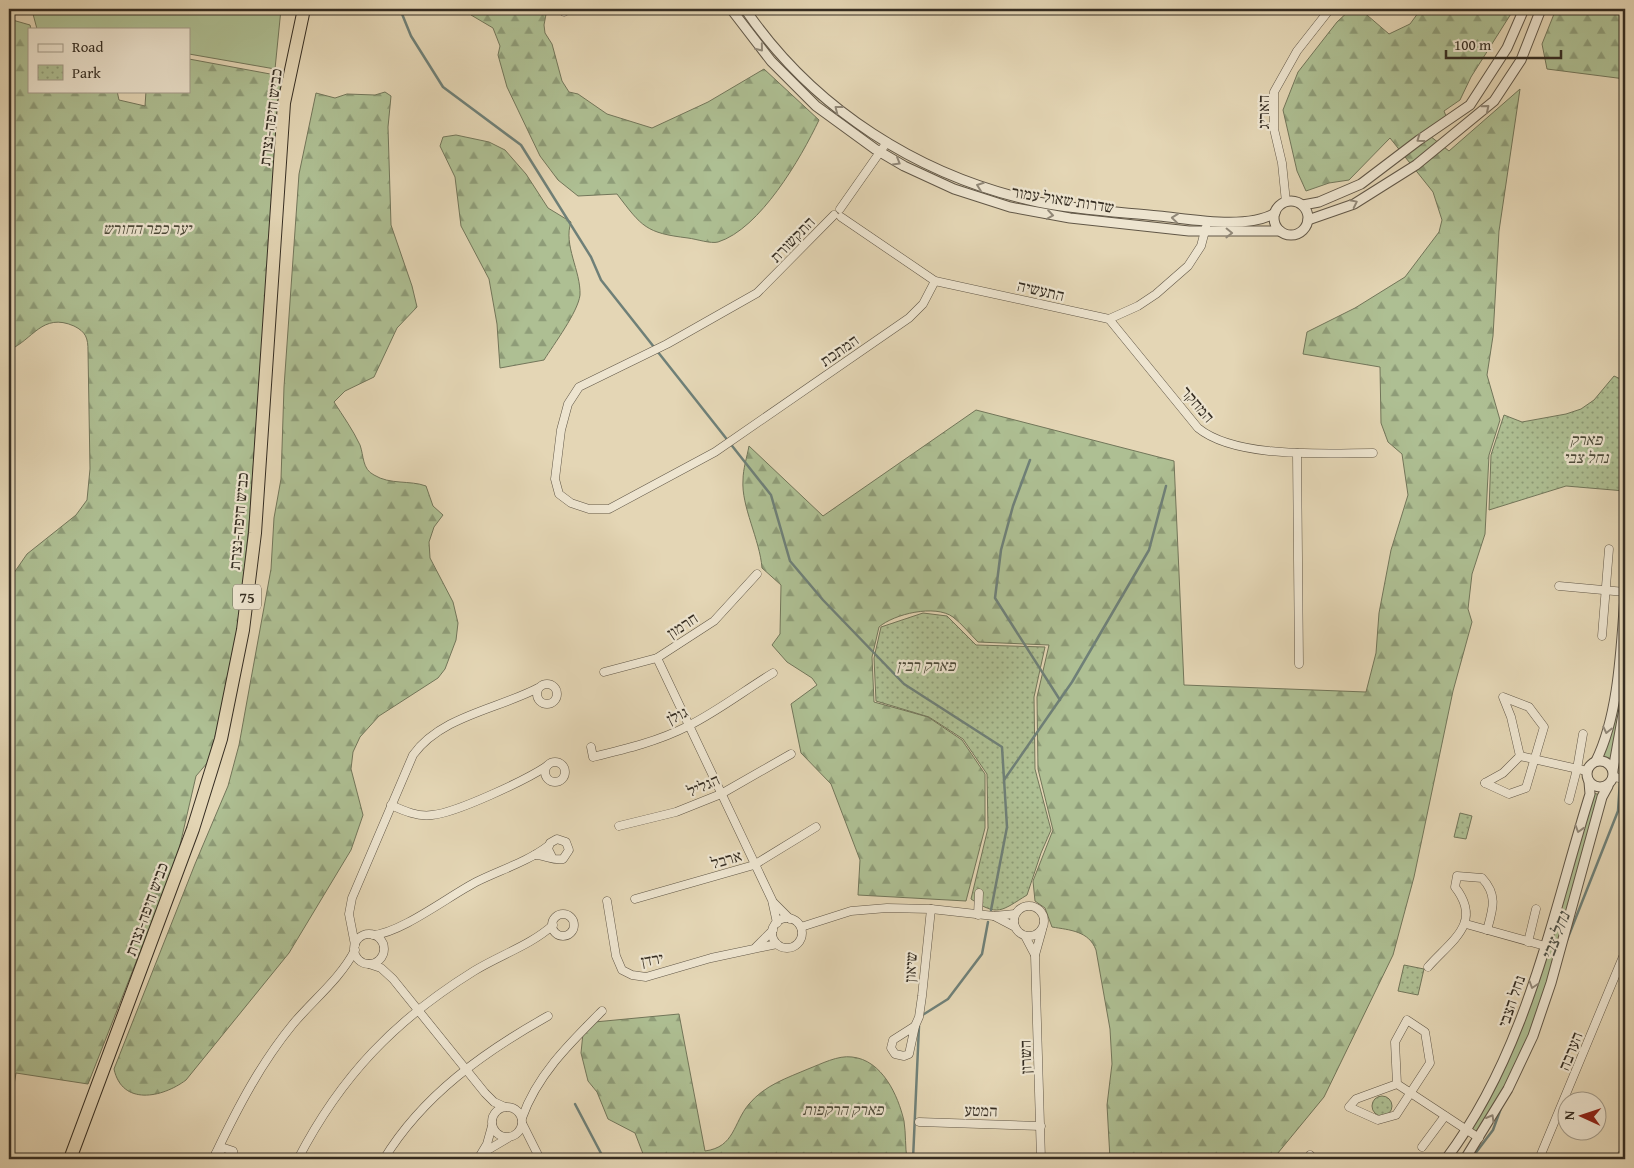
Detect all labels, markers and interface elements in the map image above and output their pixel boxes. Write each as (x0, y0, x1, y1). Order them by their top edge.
legend (28, 28, 190, 92)
scale bar (1446, 28, 1562, 60)
text: 100 m (1454, 34, 1492, 55)
text: Road (72, 36, 103, 57)
one-way arrow (754, 42, 762, 51)
text: Park (72, 62, 101, 83)
street label: כביש חיפה-נצרת (252, 67, 288, 167)
street label: האריג (1251, 95, 1275, 129)
one-way arrow (1480, 105, 1489, 114)
one-way arrow (834, 106, 844, 115)
one-way arrow (1416, 133, 1426, 142)
one-way arrow (892, 156, 901, 166)
street label: שדרות שאול עמור (1010, 179, 1116, 219)
one-way arrow (977, 182, 985, 192)
one-way arrow (1349, 199, 1358, 209)
street label: התקשורת (764, 210, 820, 268)
one-way arrow (1046, 210, 1054, 220)
one-way arrow (1170, 213, 1178, 224)
park label: יער כפר החורש (103, 216, 193, 240)
one-way arrow (1226, 228, 1233, 238)
street label: התעשיה (1015, 273, 1067, 307)
street label: המתכת (815, 328, 863, 372)
street label: המחקר (1175, 380, 1221, 428)
park label: פארק נחל צבי (1564, 427, 1610, 469)
street label: כביש חיפה-נצרת (222, 471, 254, 571)
road number: 75 (233, 584, 261, 610)
street label: חרמון (662, 606, 702, 644)
park label: פארק רבין (897, 653, 956, 677)
street label: גולן (662, 700, 692, 730)
one-way arrow (1602, 726, 1613, 735)
street label: הגליל (683, 767, 723, 803)
one-way arrow (1574, 824, 1584, 833)
street label: ארבל (707, 843, 745, 875)
street label: כביש חיפה-נצרת (118, 859, 174, 959)
water label: נחל צבי (1533, 906, 1577, 964)
street label: ירדן (639, 945, 665, 973)
street label: שיאון (897, 951, 923, 983)
street label: נחל הצבי (1491, 972, 1531, 1030)
one-way arrow (1529, 980, 1539, 989)
street label: הערבה (1551, 1028, 1589, 1074)
street label: השרון (1012, 1040, 1038, 1074)
north arrow (1556, 1090, 1606, 1140)
park label: פארק הרקפות (803, 1097, 884, 1121)
street label: המטע (964, 1097, 998, 1123)
text: N (1559, 1109, 1579, 1121)
one-way arrow (1485, 1115, 1495, 1124)

